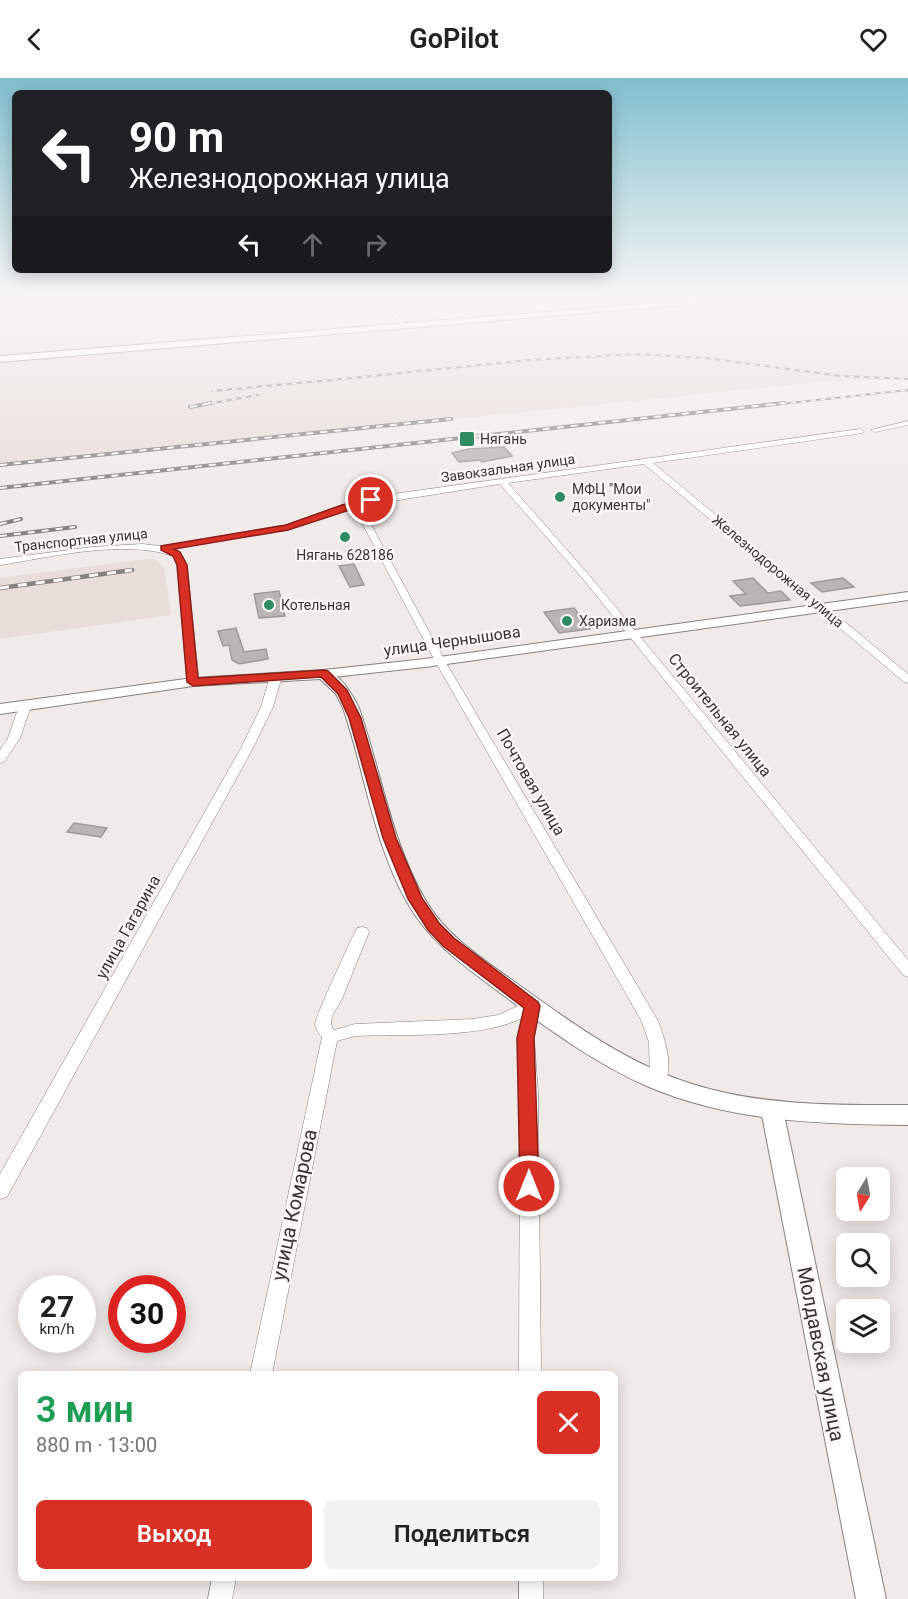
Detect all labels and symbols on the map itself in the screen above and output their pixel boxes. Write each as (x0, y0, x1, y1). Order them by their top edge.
marker: Нягань (458, 430, 476, 448)
place label: Нягань (480, 431, 527, 447)
street label: Завокзальная улица (440, 451, 576, 485)
pin (345, 474, 396, 525)
place label: МФЦ "Мои документы" (572, 481, 651, 513)
marker: МФЦ "Мои документы" (553, 490, 567, 504)
street label: Железнодорожная улица (709, 511, 847, 631)
street label: Транспортная улица (14, 525, 148, 555)
marker: Нягань 628186 (338, 530, 352, 544)
place label: Нягань 628186 (296, 547, 394, 563)
place label: Котельная (281, 597, 350, 613)
marker: Котельная (262, 598, 276, 612)
place label: Харизма (579, 613, 636, 629)
marker: Харизма (560, 614, 574, 628)
street label: улица Чернышова (382, 622, 522, 660)
street label: Строительная улица (664, 649, 776, 781)
street label: Почтовая улица (493, 725, 569, 839)
street label: улица Гагарина (92, 872, 164, 982)
street label: улица Комарова (266, 1127, 322, 1283)
position arrow (497, 1154, 561, 1218)
north arrow (836, 1167, 890, 1221)
street label: Молдавская улица (792, 1265, 850, 1443)
speed limit sign: 30 (108, 1275, 186, 1353)

